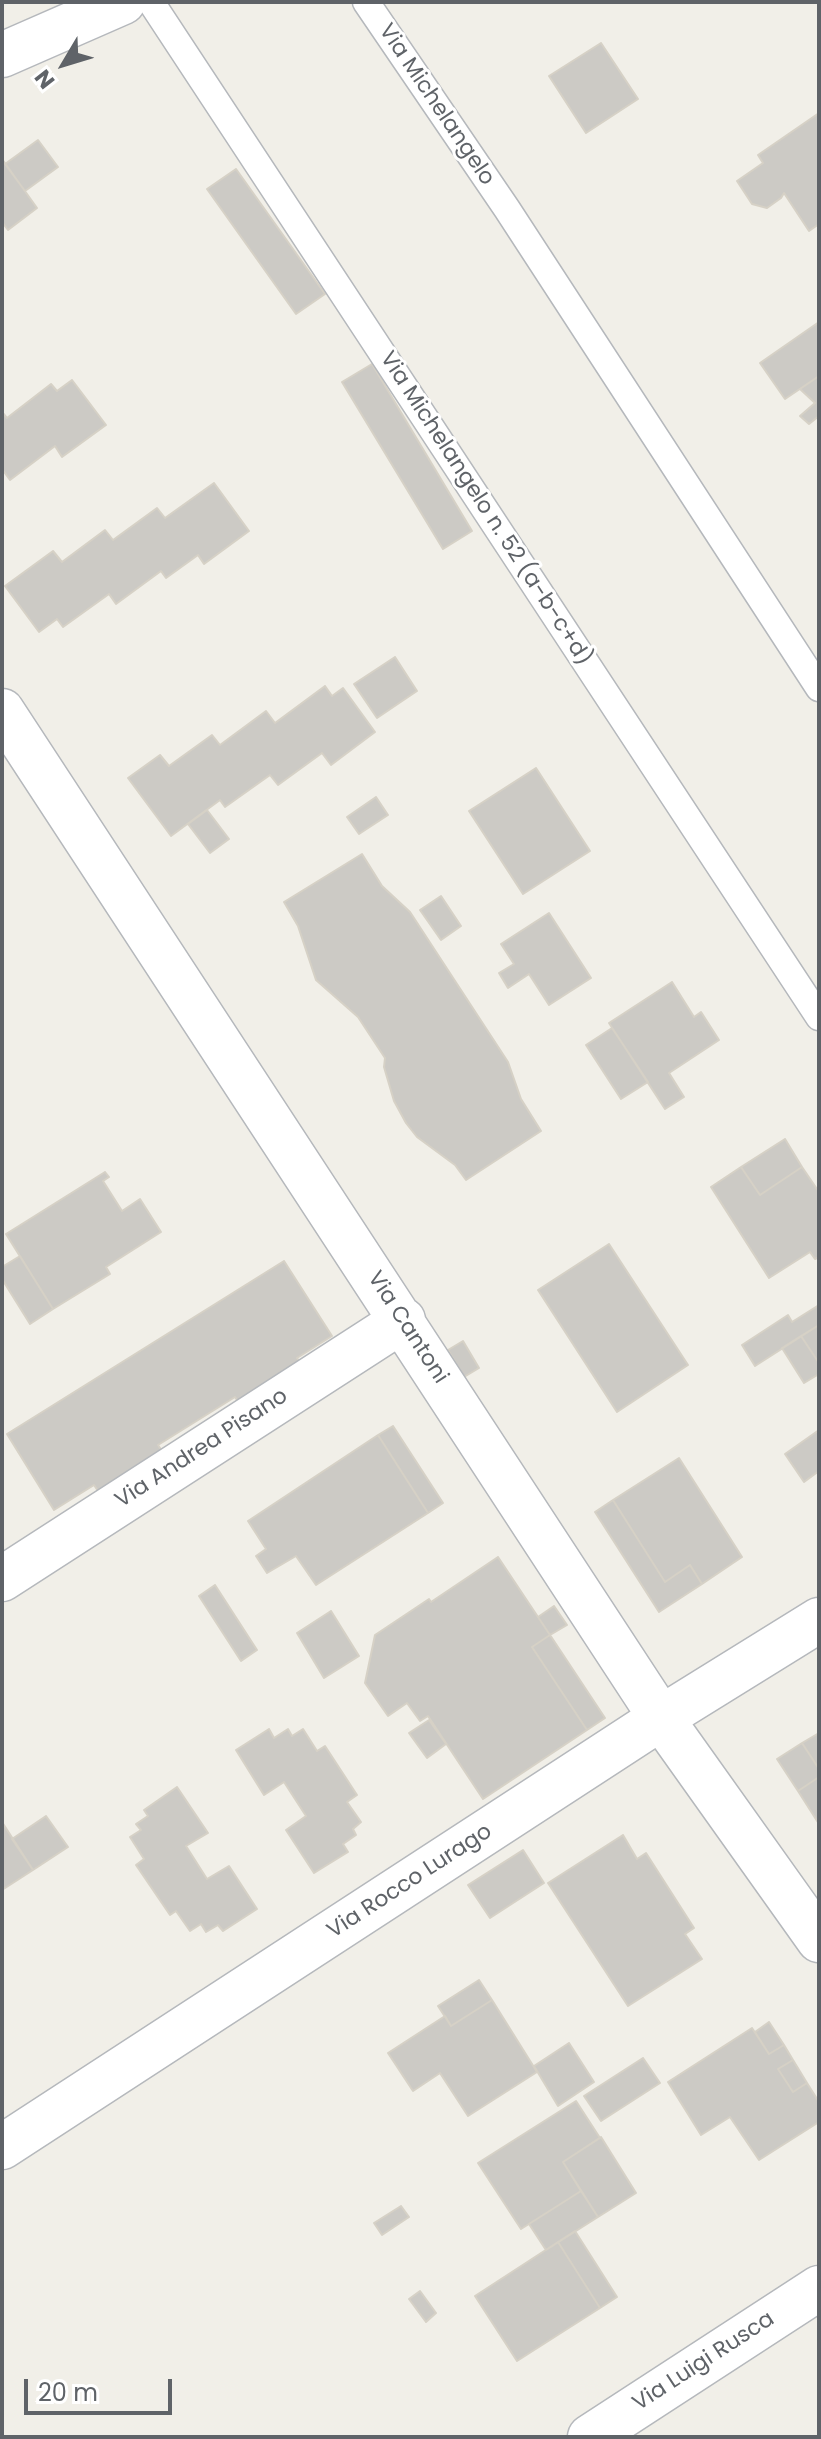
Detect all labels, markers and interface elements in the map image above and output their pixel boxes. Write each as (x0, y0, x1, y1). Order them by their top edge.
street label: Via Michelangelo (372, 19, 500, 191)
north arrow (24, 24, 104, 104)
text: N (27, 63, 62, 95)
street label: Via Michelangelo n. 52 (a-b-c+d) (373, 347, 597, 671)
street label: Via Cantoni (361, 1267, 453, 1389)
street label: Via Andrea Pisano (111, 1383, 293, 1515)
street label: Via Rocco Lurago (323, 1819, 497, 1945)
street label: Via Luigi Rusca (628, 2306, 780, 2418)
scale bar (28, 2363, 176, 2413)
text: 20 m (38, 2376, 98, 2409)

